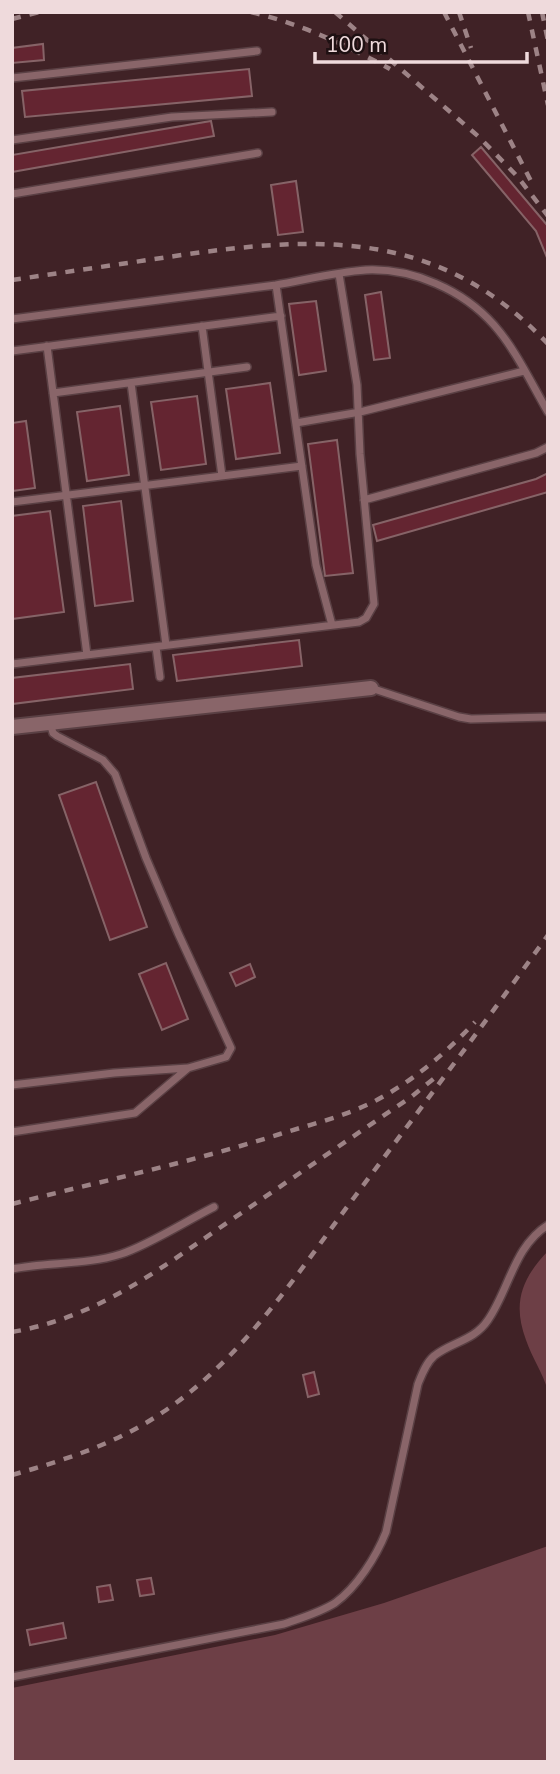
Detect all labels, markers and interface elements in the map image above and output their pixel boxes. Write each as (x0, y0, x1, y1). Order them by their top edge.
scale bar (315, 21, 527, 65)
text: 100 m (326, 31, 387, 59)

